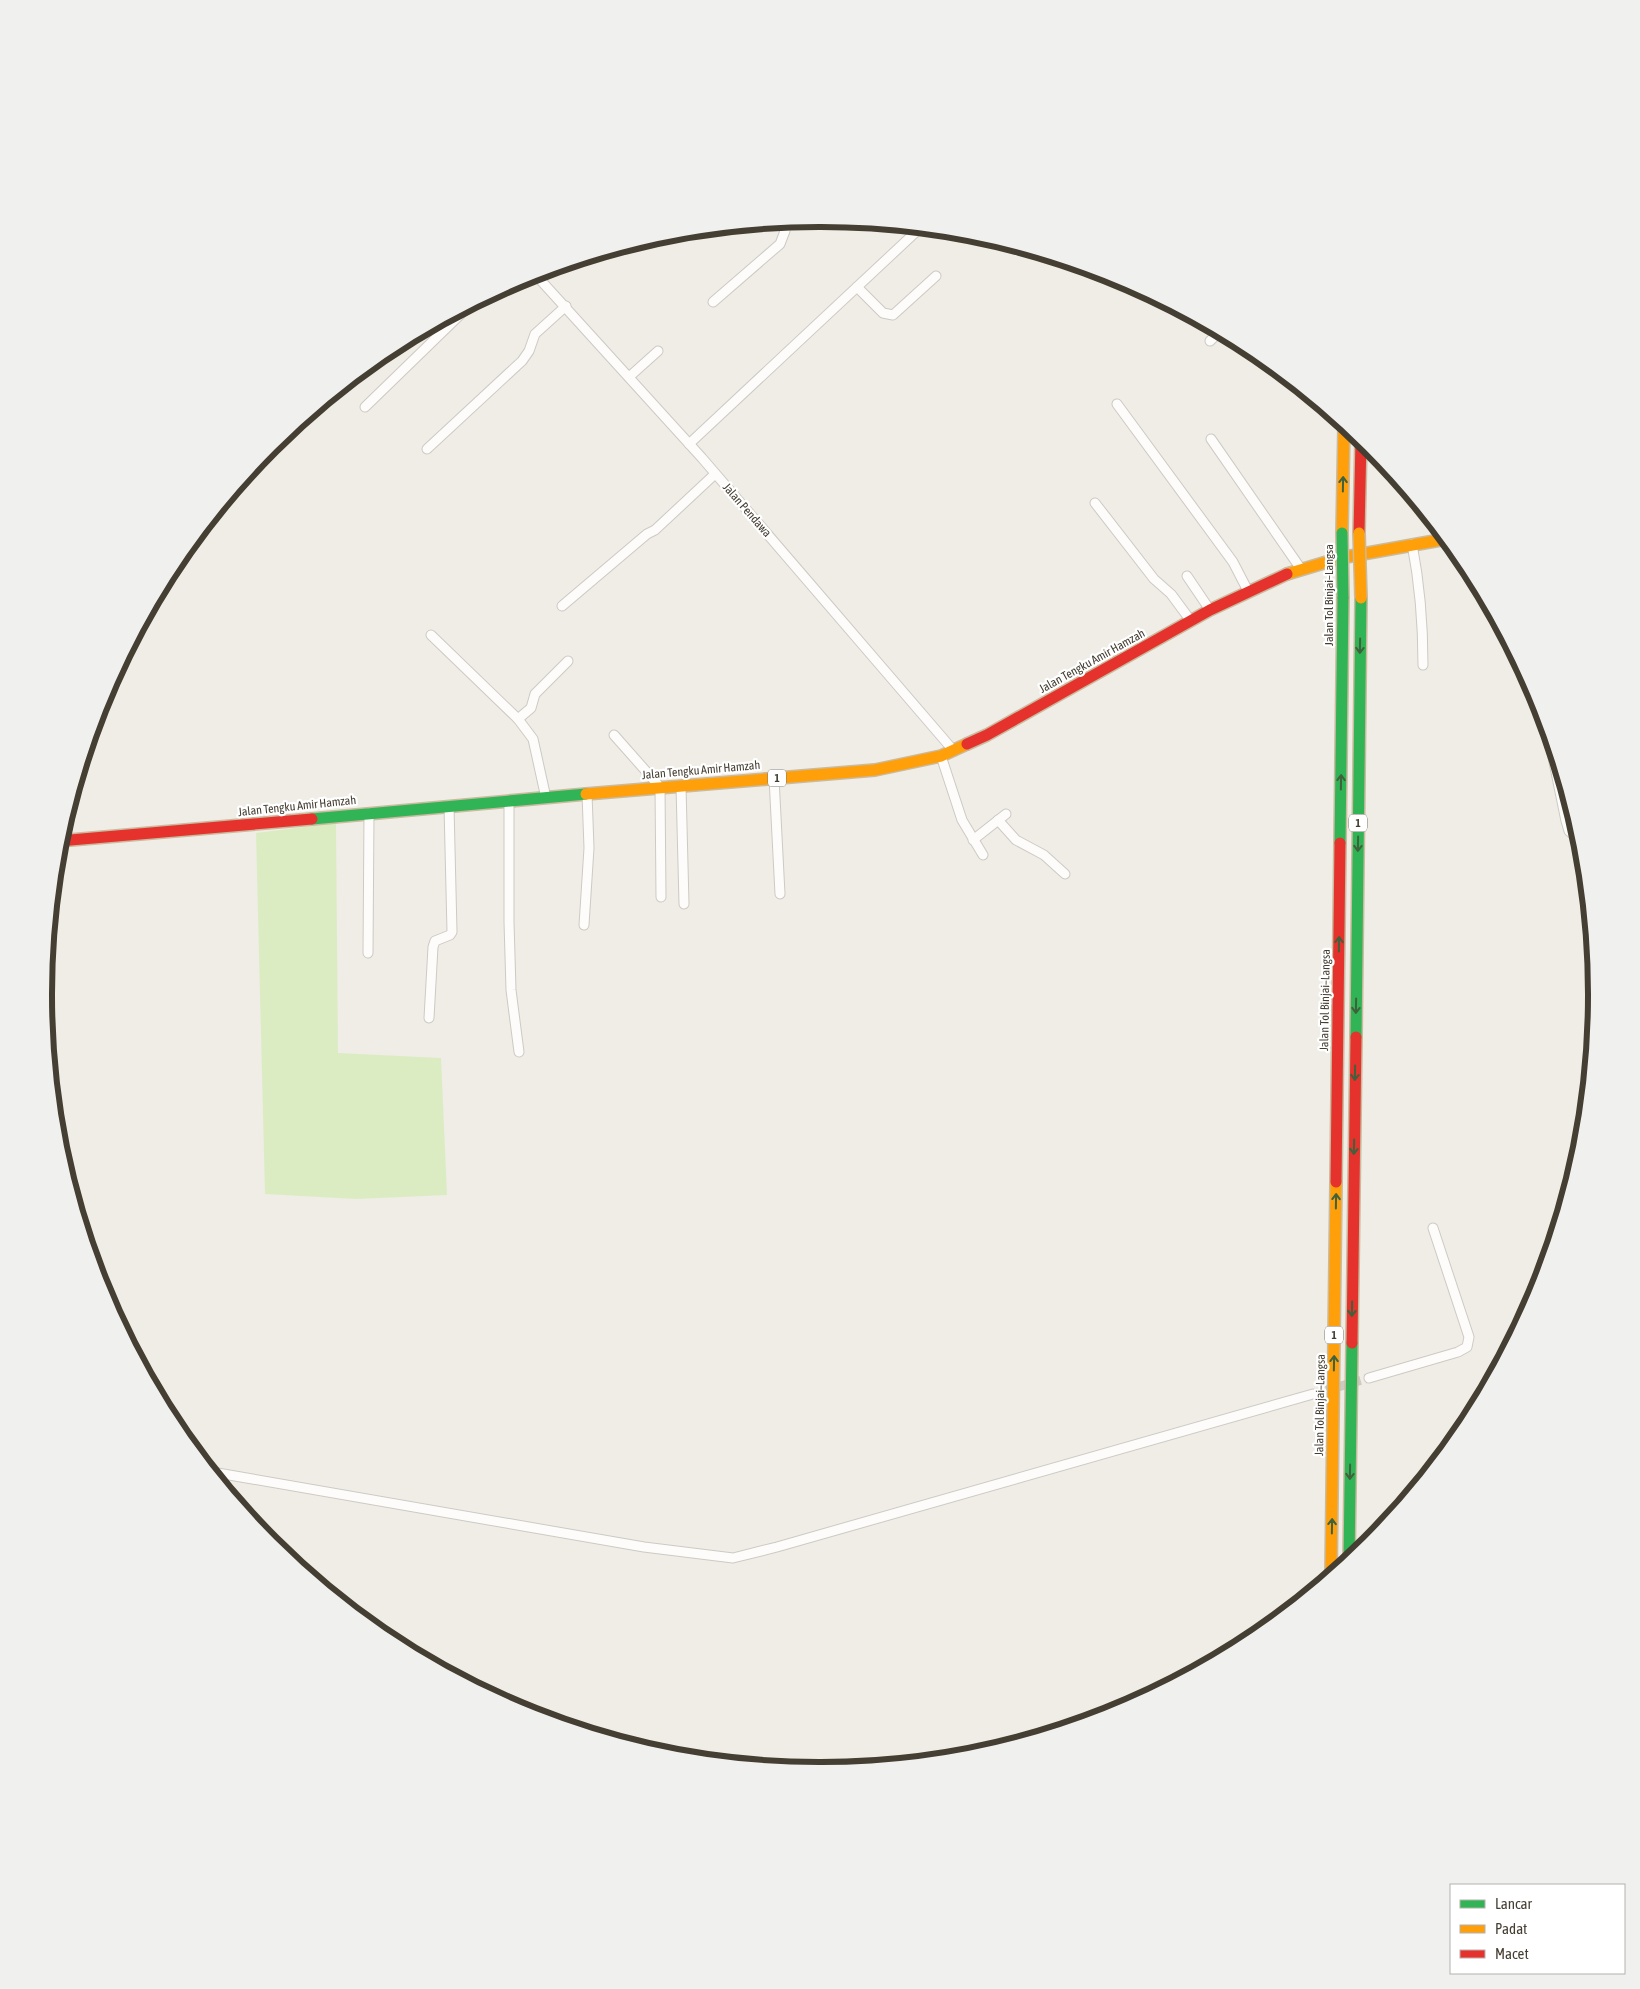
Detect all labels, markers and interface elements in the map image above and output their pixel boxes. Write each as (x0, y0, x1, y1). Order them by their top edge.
one-way arrow (1338, 476, 1348, 492)
street label: Jalan Pendawa (720, 480, 774, 540)
street label: Jalan Tol Binjai–Langsa (1322, 544, 1336, 646)
street label: Jalan Tengku Amir Hamzah (1037, 626, 1147, 696)
one-way arrow (1355, 638, 1365, 654)
street label: Jalan Tengku Amir Hamzah (641, 758, 761, 782)
road number: 1 (768, 770, 786, 786)
one-way arrow (1336, 774, 1346, 790)
street label: Jalan Tengku Amir Hamzah (237, 793, 357, 819)
road number: 1 (1349, 814, 1367, 831)
one-way arrow (1353, 836, 1363, 852)
one-way arrow (1334, 936, 1344, 952)
street label: Jalan Tol Binjai–Langsa (1317, 949, 1333, 1051)
one-way arrow (1351, 998, 1361, 1014)
one-way arrow (1350, 1064, 1360, 1081)
one-way arrow (1349, 1138, 1359, 1154)
one-way arrow (1331, 1193, 1341, 1210)
one-way arrow (1347, 1300, 1357, 1317)
road number: 1 (1325, 1326, 1343, 1344)
street label: Jalan Tol Binjai–Langsa (1312, 1354, 1328, 1456)
one-way arrow (1329, 1356, 1339, 1372)
one-way arrow (1345, 1463, 1355, 1479)
one-way arrow (1327, 1518, 1337, 1534)
legend (1450, 1884, 1625, 1974)
text: Lancar (1495, 1895, 1533, 1912)
text: Padat (1495, 1920, 1527, 1937)
text: Macet (1495, 1945, 1529, 1962)

